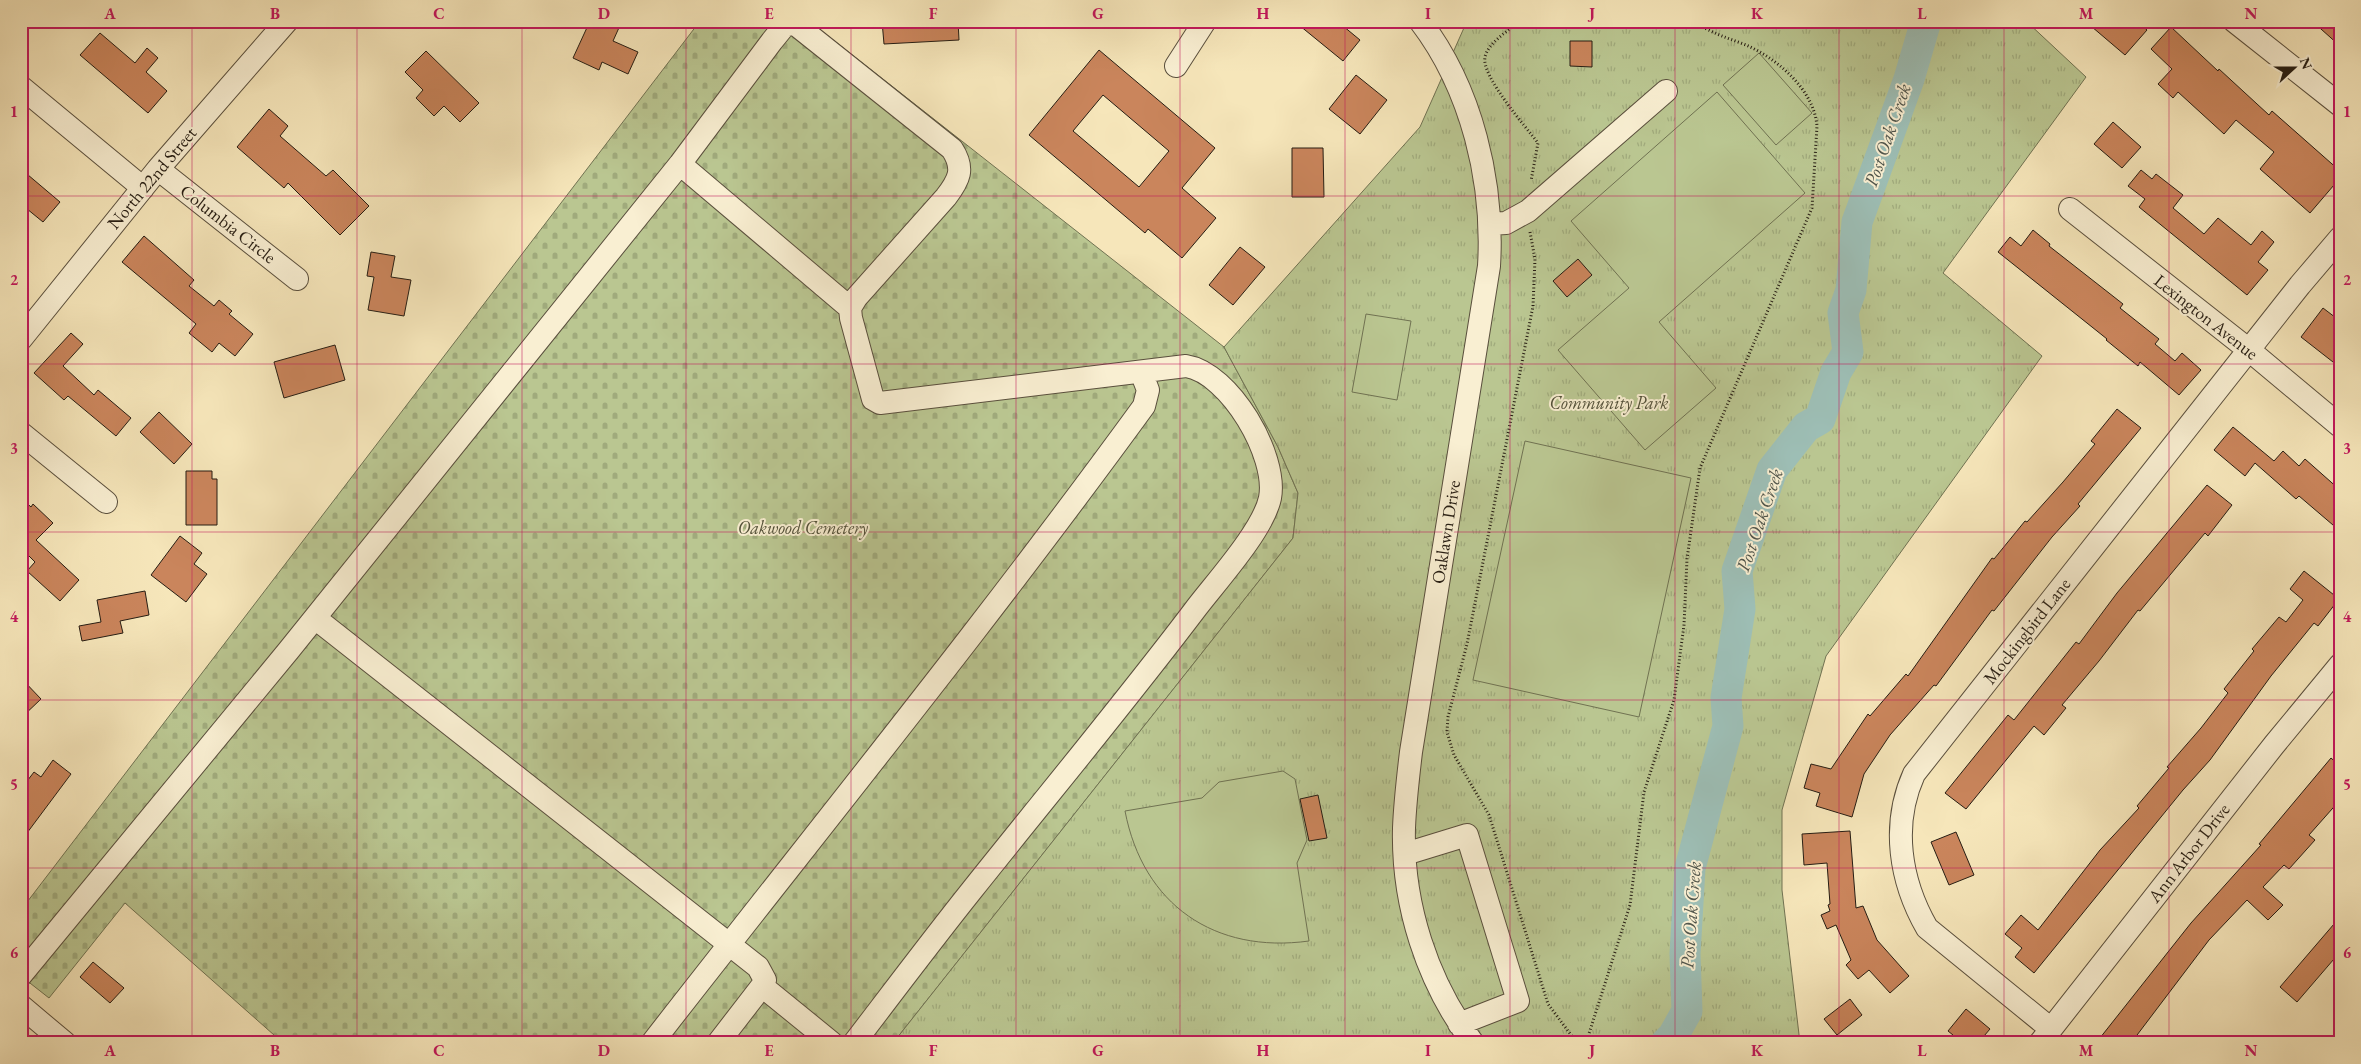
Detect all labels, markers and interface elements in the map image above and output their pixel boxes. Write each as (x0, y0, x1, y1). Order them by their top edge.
text: A (103, 3, 116, 24)
text: B (270, 3, 280, 24)
text: C (433, 3, 445, 24)
text: D (598, 3, 610, 24)
text: E (764, 3, 774, 24)
text: F (929, 3, 938, 24)
text: G (1092, 3, 1104, 24)
text: H (1257, 3, 1270, 24)
text: I (1425, 3, 1431, 24)
text: J (1587, 3, 1595, 24)
text: K (1751, 3, 1764, 24)
text: L (1917, 3, 1927, 24)
text: M (2079, 3, 2094, 24)
text: N (2245, 3, 2258, 24)
north arrow (2268, 42, 2318, 92)
text: N (2296, 55, 2317, 72)
water label: Post Oak Creek (1858, 80, 1917, 190)
text: 1 (10, 101, 18, 122)
text: 1 (2343, 101, 2351, 122)
street label: North 22nd Street (102, 121, 201, 234)
street label: Columbia Circle (176, 179, 281, 268)
text: 2 (10, 269, 19, 290)
street label: Lexington Avenue (2150, 269, 2263, 364)
text: 2 (2343, 269, 2352, 290)
park label: Community Park (1550, 391, 1668, 415)
text: 3 (10, 438, 18, 459)
text: 3 (2343, 438, 2351, 459)
water label: Post Oak Creek (1730, 465, 1789, 575)
street label: Oaklawn Drive (1426, 479, 1465, 585)
park label: Oakwood Cemetery (738, 516, 869, 540)
street label: Mockingbird Lane (1978, 573, 2075, 689)
text: 4 (10, 606, 19, 627)
text: 4 (2343, 606, 2352, 627)
text: 5 (10, 774, 18, 795)
text: 5 (2343, 774, 2351, 795)
street label: Ann Arbor Drive (2142, 798, 2235, 908)
water label: Post Oak Creek (1674, 860, 1707, 970)
text: 6 (10, 942, 19, 963)
text: 6 (2343, 942, 2352, 963)
text: A (103, 1040, 116, 1061)
text: B (270, 1040, 280, 1061)
text: C (433, 1040, 445, 1061)
text: D (598, 1040, 610, 1061)
text: E (764, 1040, 774, 1061)
text: F (929, 1040, 938, 1061)
text: G (1092, 1040, 1104, 1061)
text: H (1257, 1040, 1270, 1061)
text: I (1425, 1040, 1431, 1061)
text: J (1587, 1040, 1595, 1061)
text: K (1751, 1040, 1764, 1061)
text: L (1917, 1040, 1927, 1061)
text: M (2079, 1040, 2094, 1061)
text: N (2245, 1040, 2258, 1061)

